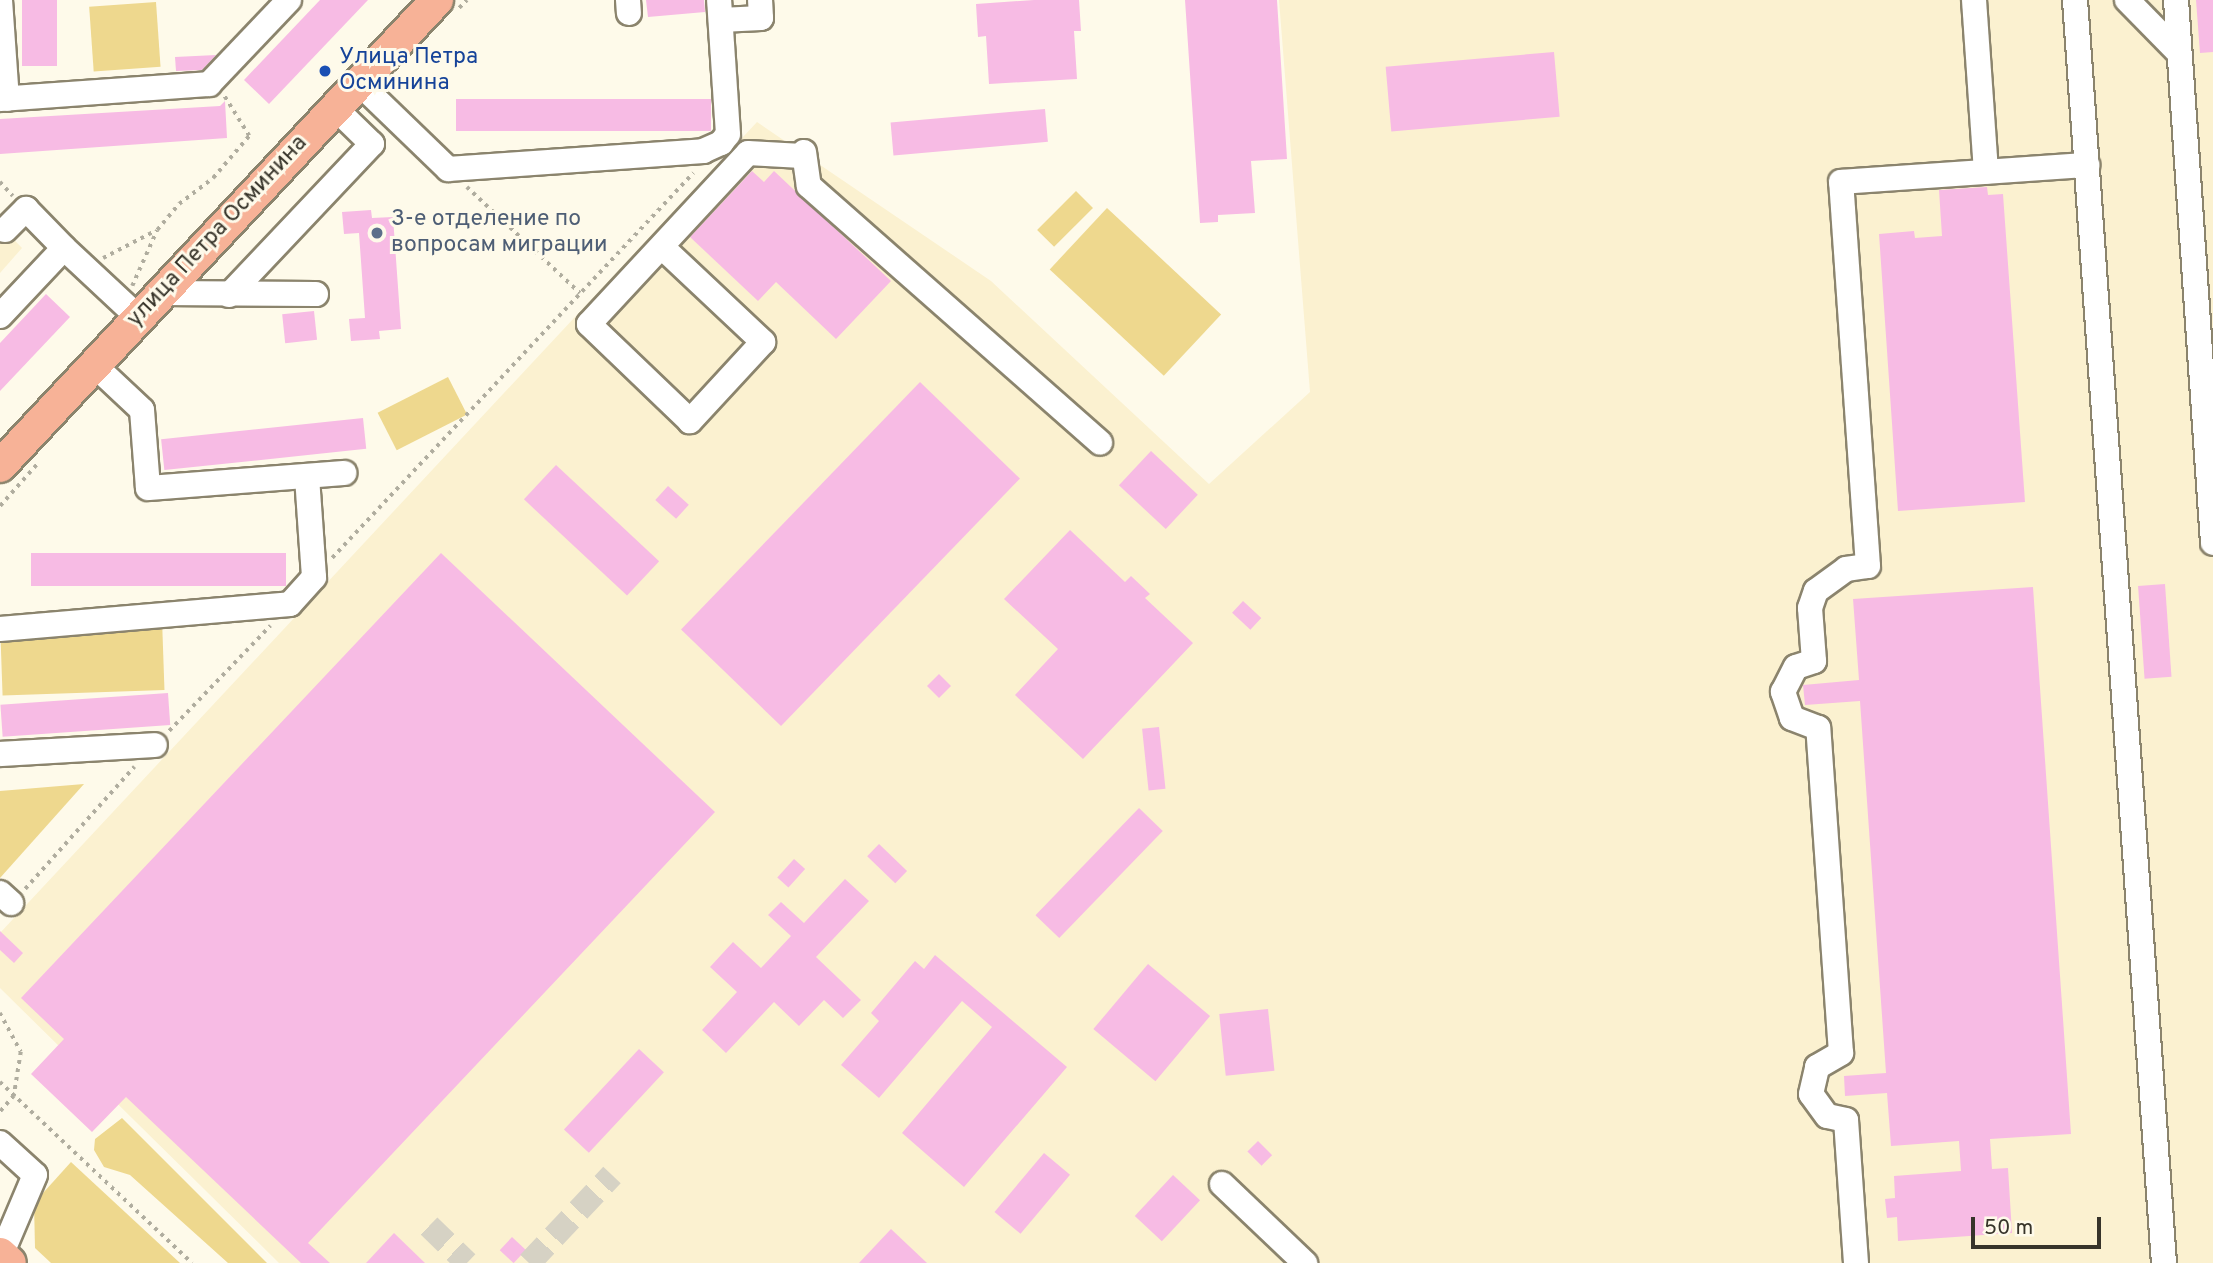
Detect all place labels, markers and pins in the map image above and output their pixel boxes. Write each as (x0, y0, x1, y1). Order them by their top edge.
place label: Улица Петра Осминина (339, 44, 478, 98)
marker: Улица Петра Осминина (317, 63, 333, 79)
place label: 3-е отделение по вопросам миграции (391, 206, 608, 260)
marker: 3-е отделение по вопросам миграции (369, 225, 385, 241)

